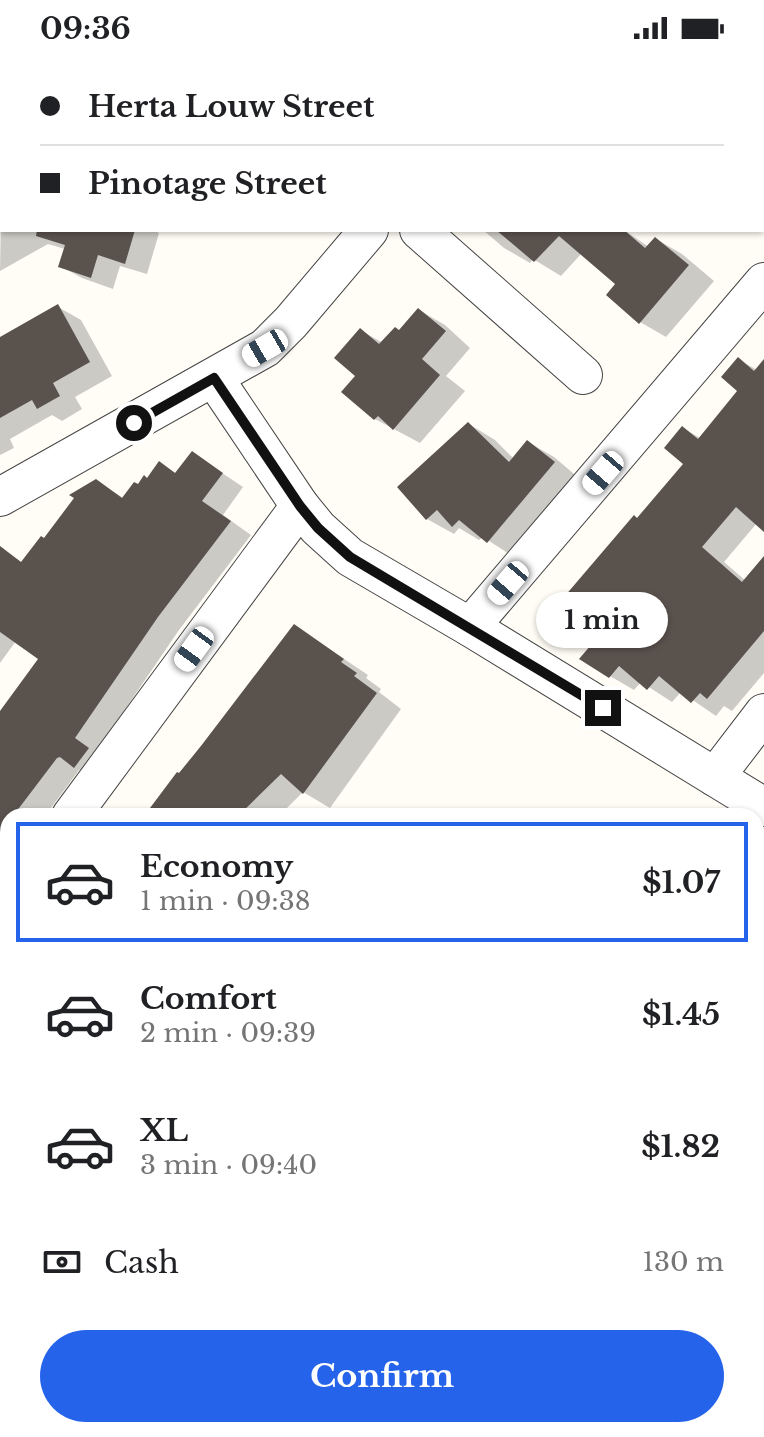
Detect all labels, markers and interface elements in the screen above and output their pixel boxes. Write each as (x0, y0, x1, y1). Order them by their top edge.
text: 09:36 (40, 10, 131, 47)
text: Herta Louw Street (88, 88, 375, 125)
text: Pinotage Street (88, 165, 327, 202)
car (238, 326, 292, 370)
route start (116, 405, 152, 441)
car (578, 447, 628, 499)
car (483, 557, 533, 609)
callout: 1 min (537, 592, 669, 648)
text: 1 min (564, 604, 640, 636)
car (170, 623, 218, 675)
route end (585, 690, 621, 726)
icon: car (44, 846, 116, 918)
text: Economy (140, 848, 293, 885)
text: $1.07 (642, 864, 720, 901)
text: 1 min · 09:38 (140, 885, 311, 917)
icon: car (44, 978, 116, 1050)
text: Comfort (140, 980, 277, 1017)
text: $1.45 (642, 996, 720, 1033)
text: 2 min · 09:39 (140, 1017, 316, 1049)
icon: car (44, 1110, 116, 1182)
text: XL (140, 1112, 188, 1149)
text: $1.82 (641, 1128, 720, 1165)
text: 3 min · 09:40 (140, 1149, 317, 1181)
icon: cash (40, 1240, 84, 1284)
text: Cash (104, 1244, 179, 1281)
text: 130 m (642, 1246, 724, 1278)
button: Confirm (40, 1330, 724, 1422)

